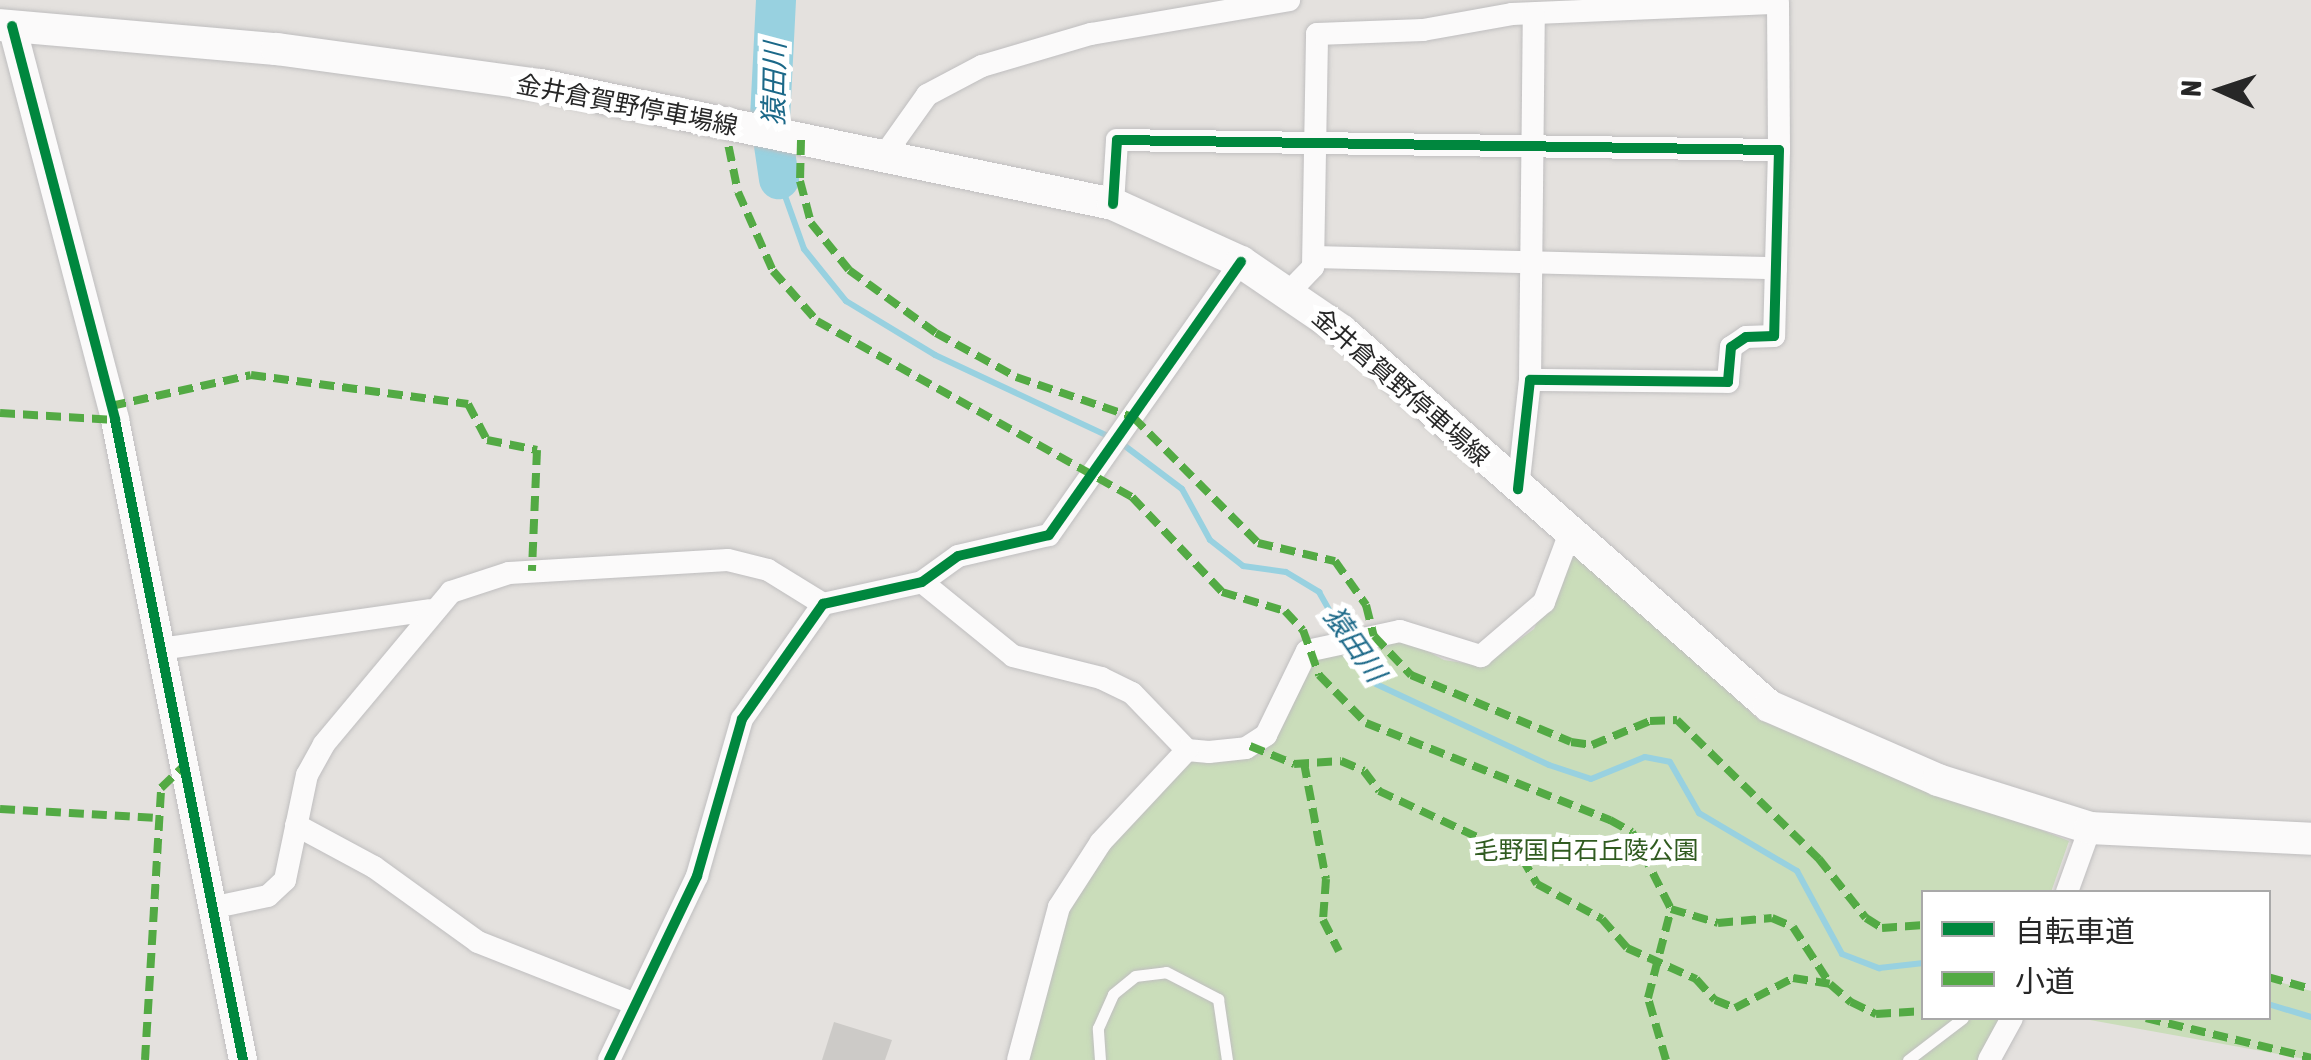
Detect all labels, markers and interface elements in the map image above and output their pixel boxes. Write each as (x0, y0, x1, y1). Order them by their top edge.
north arrow (2171, 40, 2271, 140)
water label: 猿田川 (756, 42, 792, 126)
street label: 金井倉賀野停車場線 (514, 69, 740, 141)
text: N (2175, 79, 2207, 98)
street label: 金井倉賀野停車場線 (1306, 302, 1496, 472)
water label: 猿田川 (1317, 600, 1393, 688)
park label: 毛野国白石丘陵公園 (1474, 835, 1698, 865)
legend (1921, 890, 2271, 1020)
text: 自転車道 (2015, 914, 2135, 948)
text: 小道 (2015, 964, 2075, 998)

